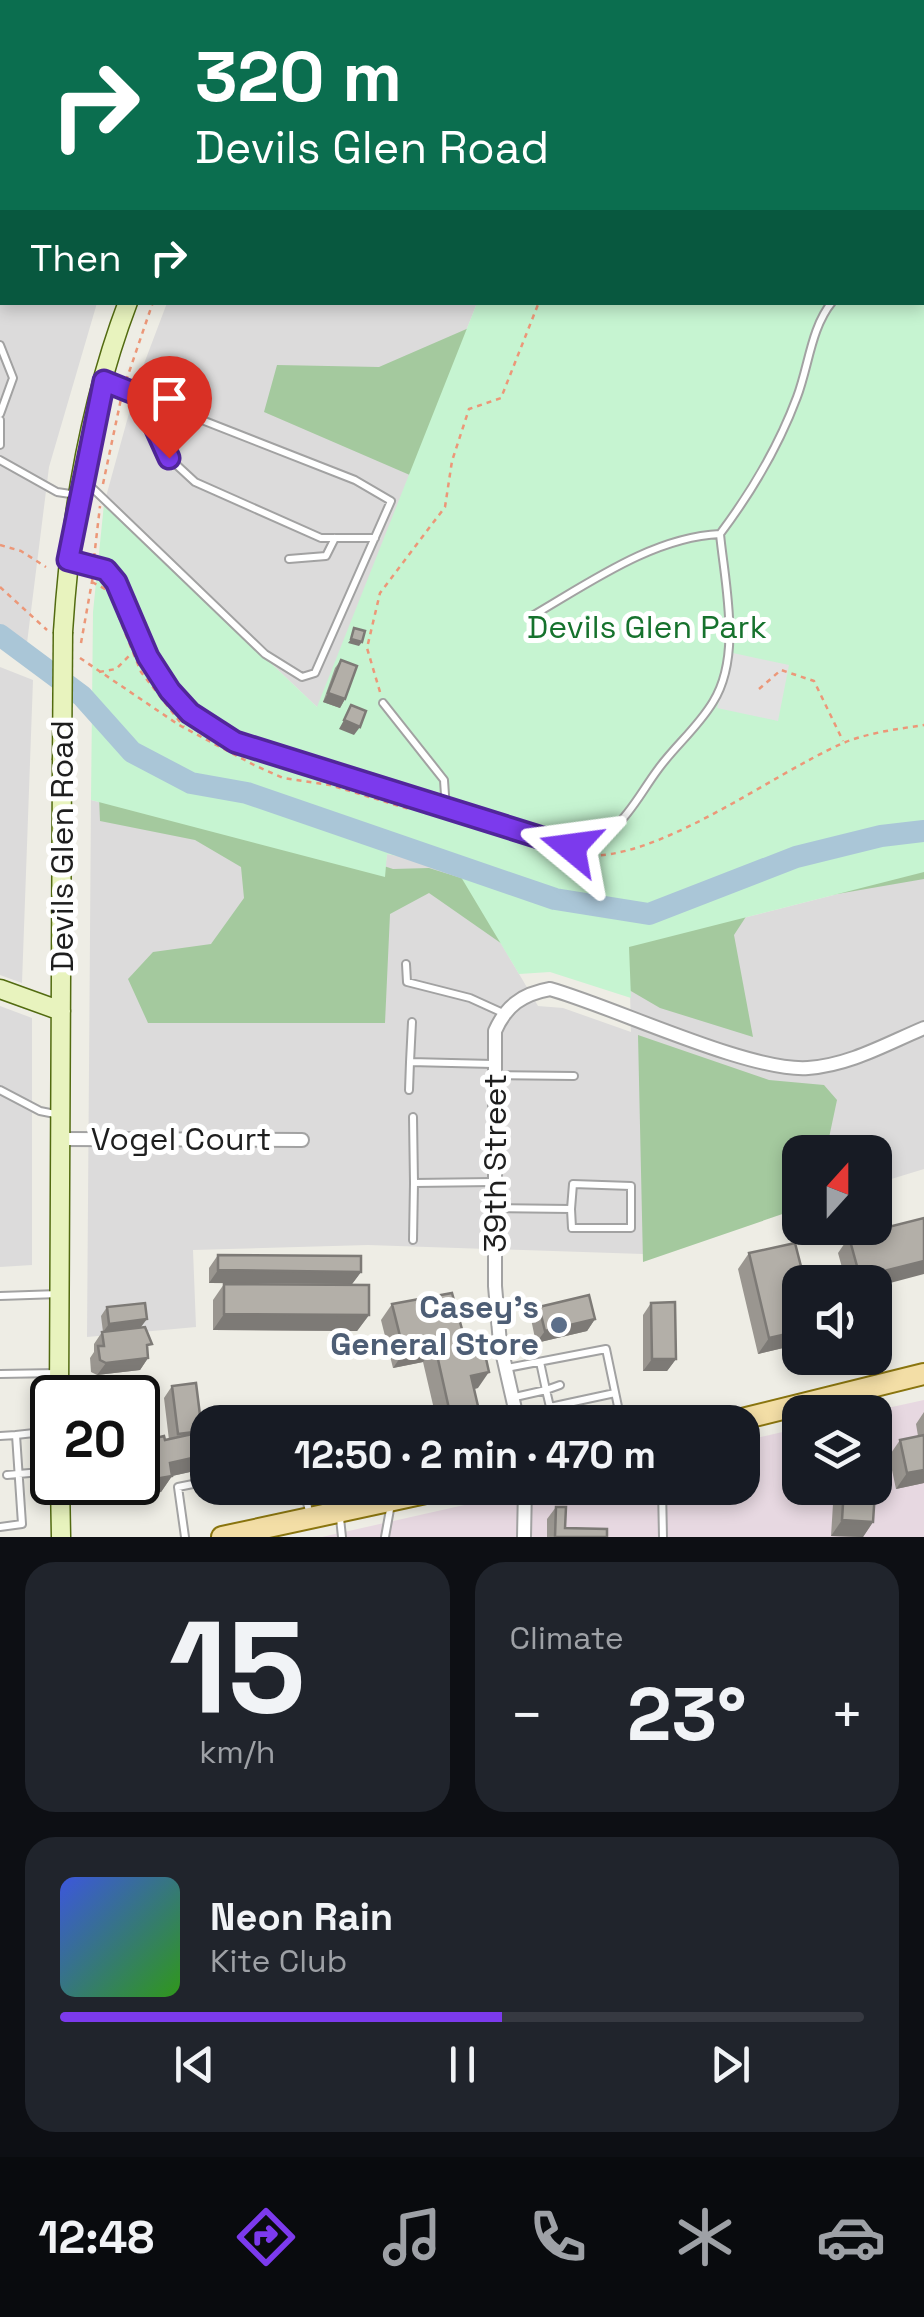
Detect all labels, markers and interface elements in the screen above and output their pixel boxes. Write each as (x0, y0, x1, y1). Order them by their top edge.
text: 320 m (195, 32, 402, 121)
icon: right (30, 40, 160, 170)
text: Devils Glen Road (195, 119, 549, 176)
icon: right (141, 230, 196, 285)
text: Then (30, 234, 121, 282)
pin (127, 356, 212, 459)
icon: arrive (142, 371, 197, 426)
park label: Devils Glen Park (527, 607, 767, 647)
street label: Devils Glen Road (42, 720, 82, 972)
position arrow (519, 795, 623, 899)
street label: 39th Street (475, 1073, 515, 1253)
street label: Vogel Court (91, 1119, 271, 1159)
north arrow (782, 1135, 892, 1245)
map controls (782, 1135, 892, 1505)
button: sound (782, 1265, 892, 1375)
place label: Casey's General Store (330, 1287, 539, 1364)
marker: Casey's General Store (548, 1314, 570, 1336)
speed limit sign: 20 (30, 1375, 160, 1505)
button: layers (782, 1395, 892, 1505)
text: 12:50 · 2 min · 470 m (294, 1431, 656, 1479)
text: 15 (169, 1584, 306, 1750)
text: Climate (510, 1618, 624, 1658)
text: 23° (627, 1666, 747, 1762)
text: − (510, 1680, 544, 1750)
text: + (830, 1680, 864, 1750)
text: km/h (199, 1732, 275, 1772)
text: Neon Rain (210, 1893, 393, 1941)
text: Kite Club (210, 1941, 347, 1981)
icon: previous (167, 2037, 222, 2092)
icon: pause (435, 2037, 490, 2092)
icon: next (703, 2037, 758, 2092)
icon: directions (231, 2202, 301, 2272)
icon: music (377, 2202, 447, 2272)
icon: phone (523, 2202, 593, 2272)
icon: climate (670, 2202, 740, 2272)
icon: car (816, 2202, 886, 2272)
text: 12:48 (38, 2209, 154, 2266)

